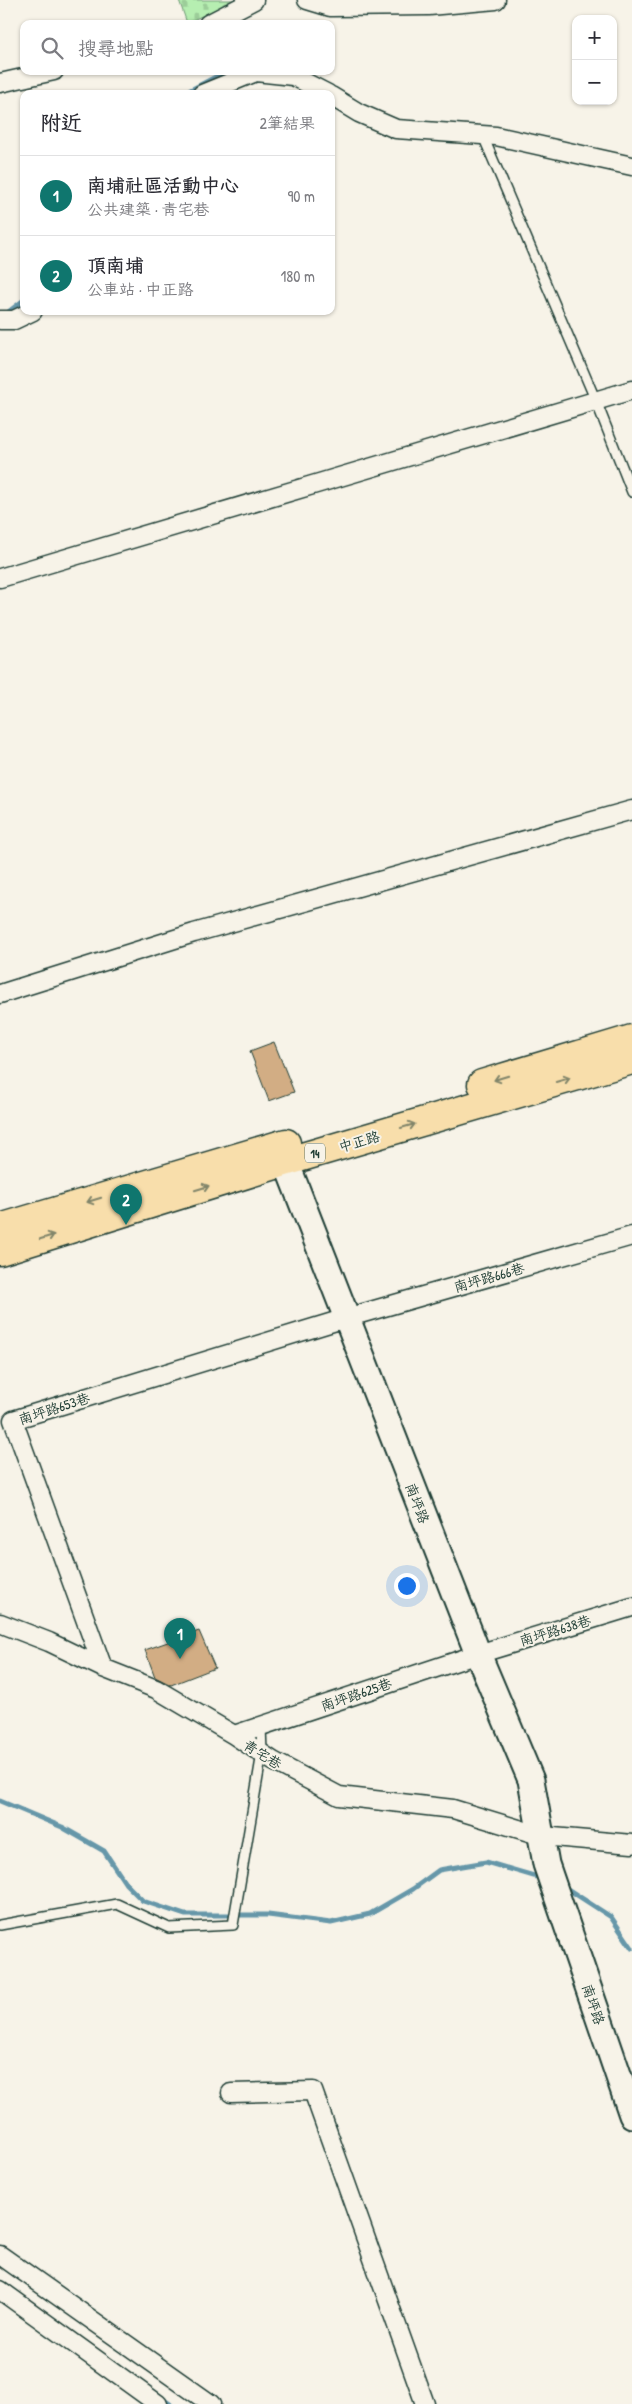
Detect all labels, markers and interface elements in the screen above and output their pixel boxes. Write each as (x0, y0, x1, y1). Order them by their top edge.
map controls (572, 15, 617, 105)
button: + (572, 15, 617, 60)
search box (20, 20, 335, 75)
icon: search (38, 34, 66, 62)
text: 搜尋地點 (78, 35, 154, 61)
button: − (572, 60, 617, 105)
text: 附近 (40, 108, 82, 137)
text: 2筆結果 (260, 112, 315, 134)
text: 南埔社區活動中心 (87, 172, 239, 198)
text: 1 (53, 185, 59, 207)
text: 90 m (287, 185, 315, 207)
text: 公共建築 · 青宅巷 (87, 198, 210, 220)
text: 頂南埔 (87, 252, 144, 278)
text: 2 (52, 265, 60, 287)
text: 180 m (281, 265, 315, 287)
text: 公車站 · 中正路 (87, 278, 194, 300)
one-way arrow (494, 1074, 510, 1084)
one-way arrow (555, 1075, 571, 1085)
one-way arrow (399, 1121, 415, 1131)
street label: 中正路 (336, 1126, 382, 1156)
road number: 14 (305, 1144, 325, 1162)
one-way arrow (193, 1183, 209, 1193)
pin: 2 (110, 1184, 142, 1225)
one-way arrow (86, 1195, 102, 1205)
one-way arrow (38, 1231, 54, 1241)
street label: 南坪路666巷 (451, 1258, 528, 1296)
street label: 南坪路653巷 (16, 1387, 93, 1428)
street label: 南坪路 (402, 1480, 434, 1526)
your location (394, 1573, 420, 1599)
street label: 南坪路638巷 (517, 1610, 594, 1650)
pin: 1 (164, 1618, 196, 1659)
street label: 南坪路625巷 (318, 1673, 395, 1715)
street label: 青宅巷 (240, 1735, 287, 1774)
street label: 南坪路 (578, 1981, 610, 2027)

